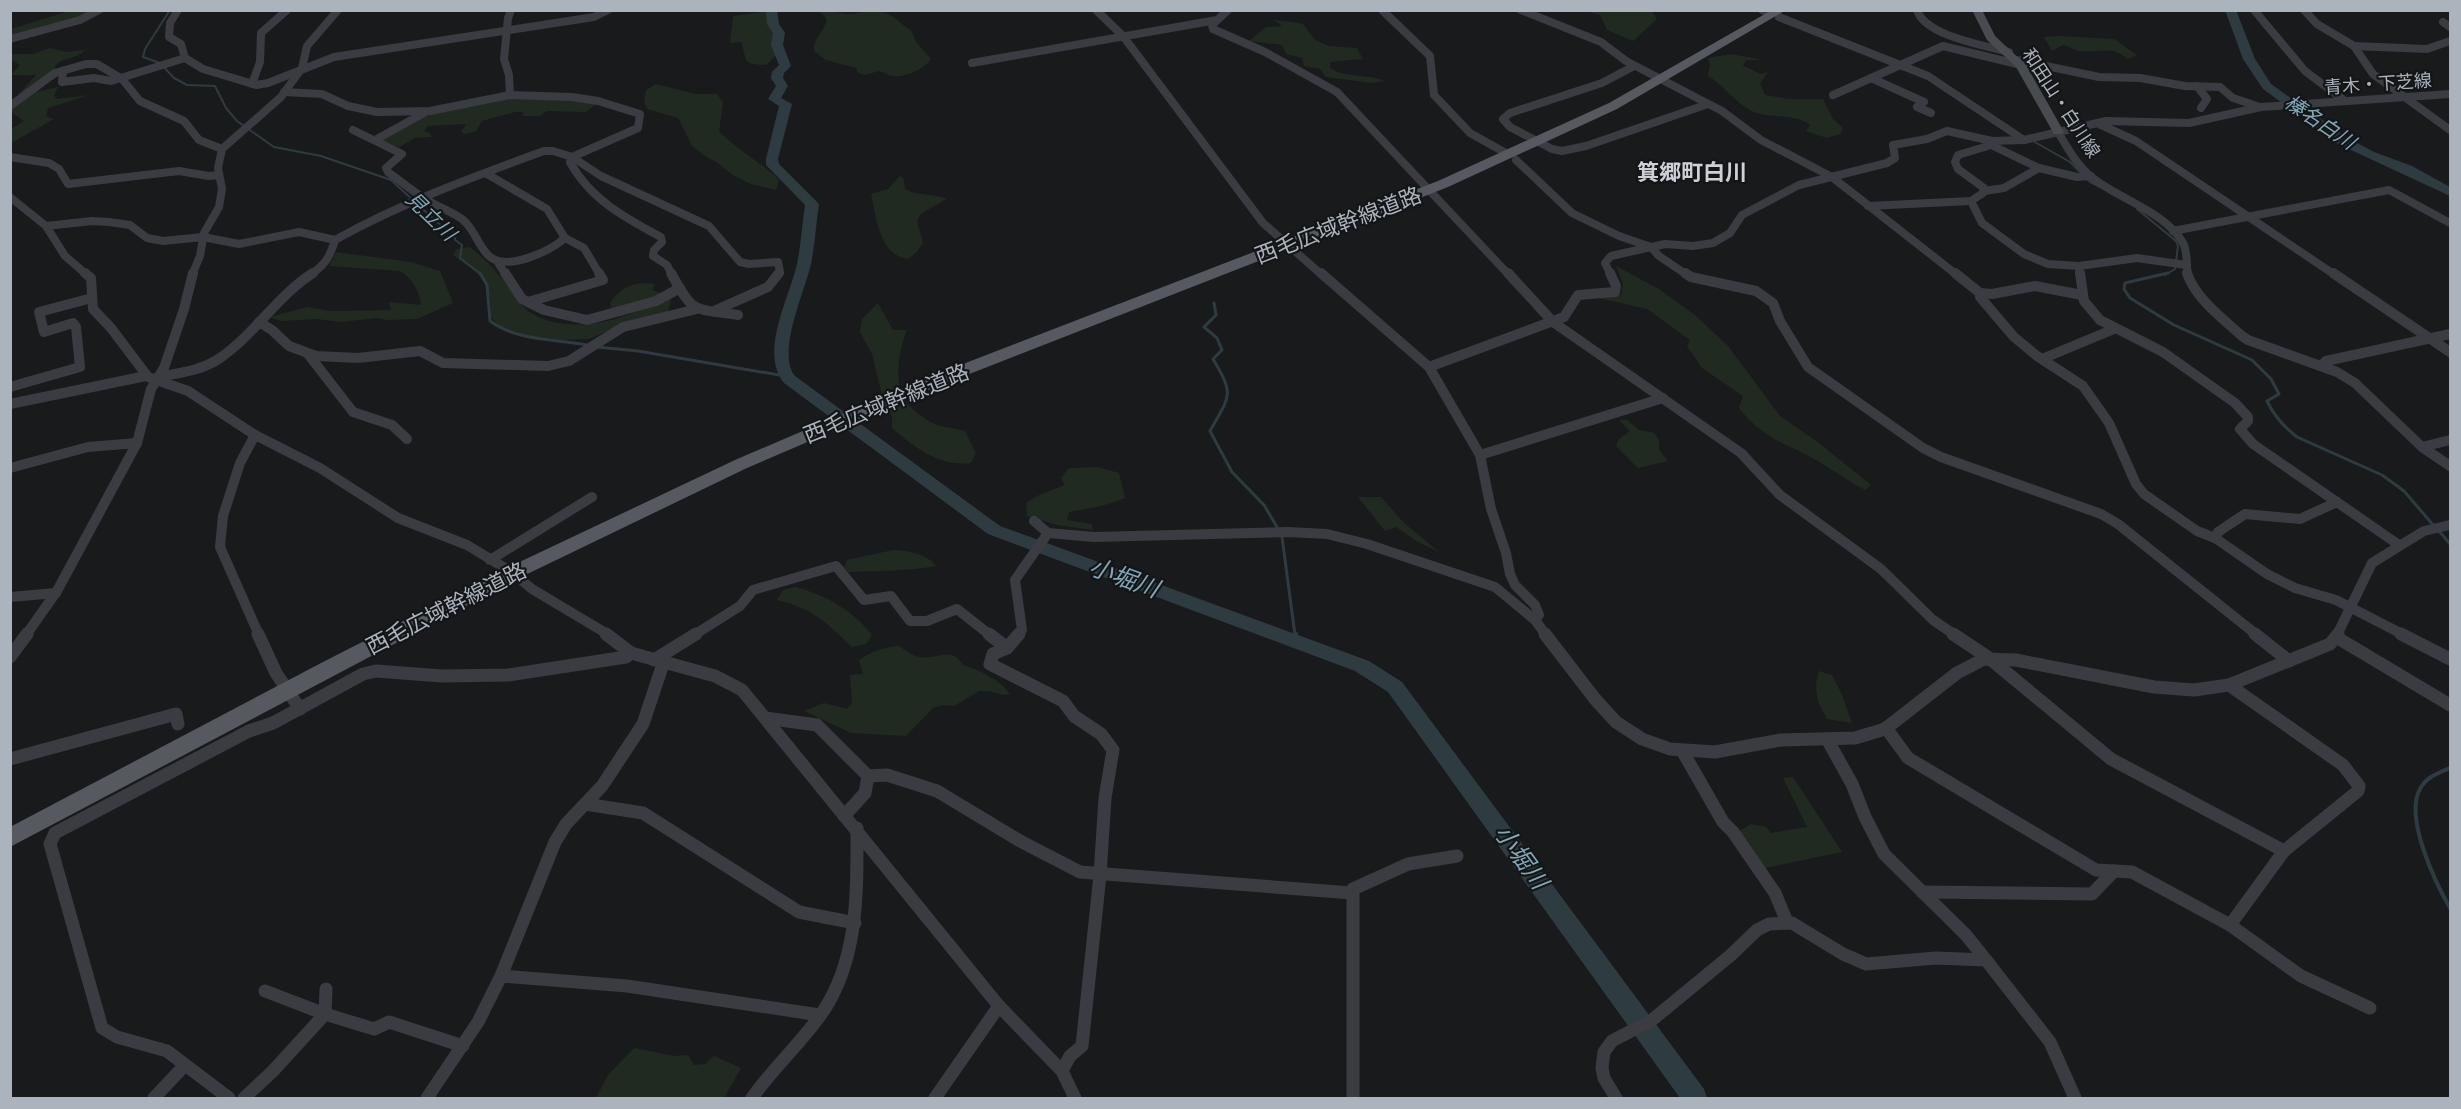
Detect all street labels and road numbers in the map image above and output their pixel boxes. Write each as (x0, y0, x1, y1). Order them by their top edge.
street label: 和田山・白川線 (2018, 44, 2105, 161)
street label: 青木・下芝線 (2323, 68, 2433, 98)
street label: 西毛広域幹線道路 (1251, 180, 1425, 269)
street label: 西毛広域幹線道路 (799, 357, 972, 448)
street label: 西毛広域幹線道路 (361, 556, 530, 660)

